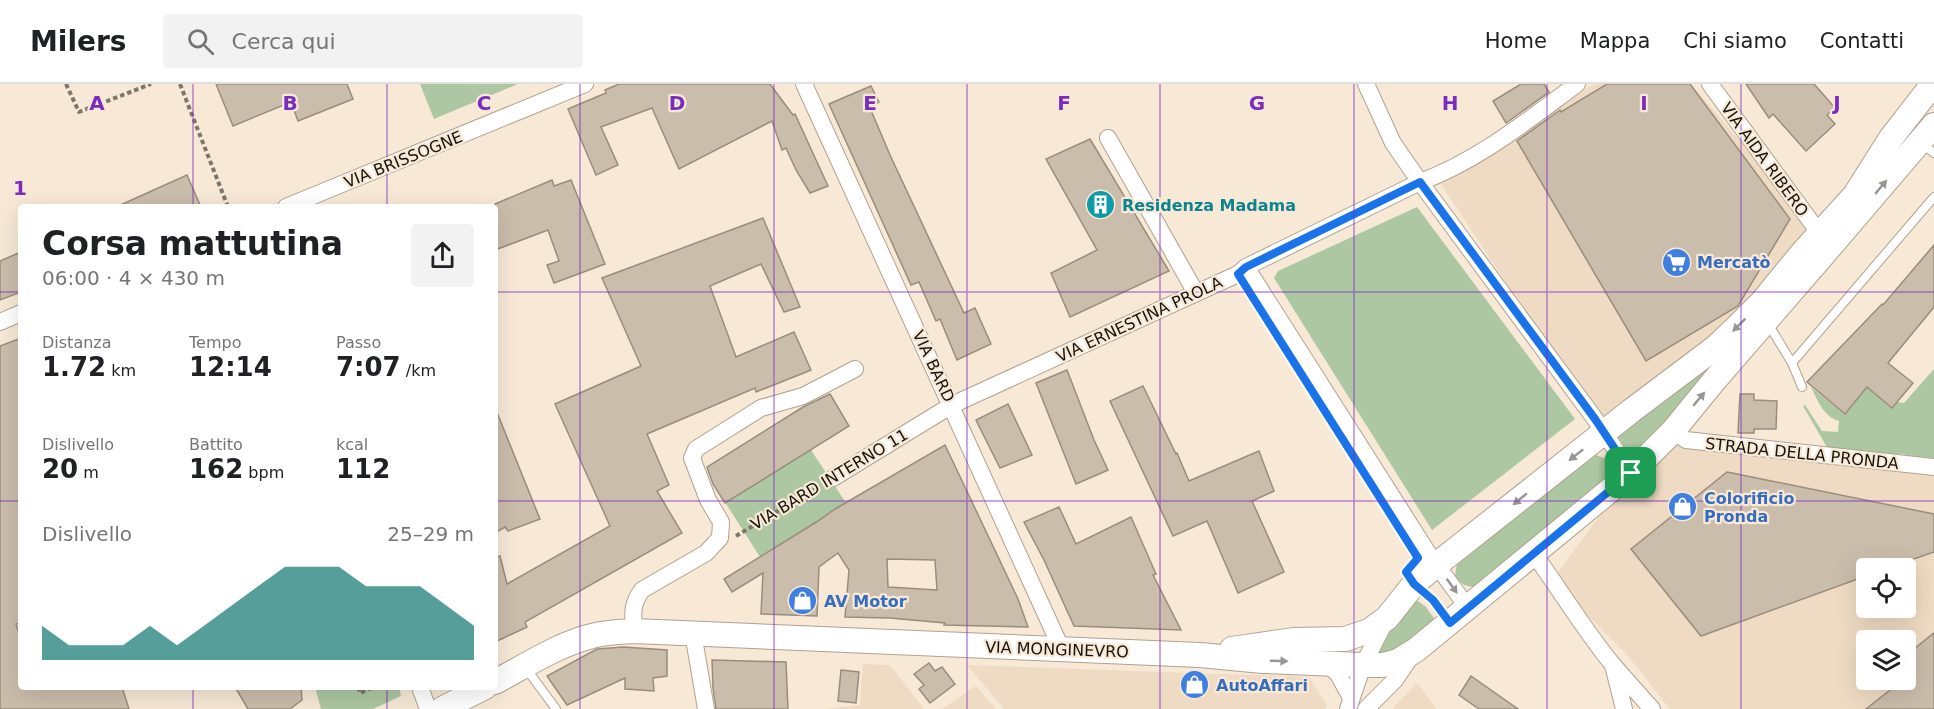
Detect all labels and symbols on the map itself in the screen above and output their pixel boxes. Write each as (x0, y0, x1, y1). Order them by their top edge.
text: A (89, 91, 105, 115)
text: B (282, 91, 298, 115)
text: C (477, 91, 491, 115)
text: D (669, 91, 685, 115)
text: E (863, 91, 877, 115)
text: F (1057, 91, 1071, 115)
text: G (1249, 91, 1265, 115)
text: H (1442, 91, 1458, 115)
text: I (1640, 91, 1648, 115)
text: J (1831, 91, 1841, 115)
street label: VIA AIDA RIBERO (1717, 99, 1812, 220)
street label: VIA BRISSOGNE (341, 127, 465, 192)
text: 1 (13, 176, 27, 200)
one-way arrow (1874, 180, 1887, 195)
building icon: Residenza Madama (1085, 189, 1117, 221)
place label: Residenza Madama (1122, 196, 1296, 215)
supermarket icon: Mercatò (1660, 246, 1692, 278)
place label: Mercatò (1697, 253, 1771, 272)
street label: VIA ERNESTINA PROLA (1053, 273, 1225, 366)
one-way arrow (1732, 318, 1747, 332)
street label: VIA BARD (909, 327, 958, 405)
one-way arrow (1692, 391, 1705, 407)
street label: VIA BARD INTERNO 11 (747, 425, 911, 534)
street label: STRADA DELLA PRONDA (1704, 434, 1900, 473)
pin (1605, 447, 1656, 498)
one-way arrow (1568, 448, 1583, 460)
place label: Colorificio Pronda (1704, 489, 1794, 526)
shop icon: Colorificio Pronda (1667, 491, 1699, 523)
one-way arrow (1512, 492, 1528, 505)
one-way arrow (1446, 578, 1458, 594)
shop icon: AV Motor (787, 585, 819, 617)
place label: AV Motor (824, 592, 907, 611)
street label: VIA MONGINEVRO (985, 637, 1129, 662)
one-way arrow (1270, 657, 1289, 666)
shop icon: AutoAffari (1179, 669, 1211, 701)
place label: AutoAffari (1216, 676, 1308, 695)

